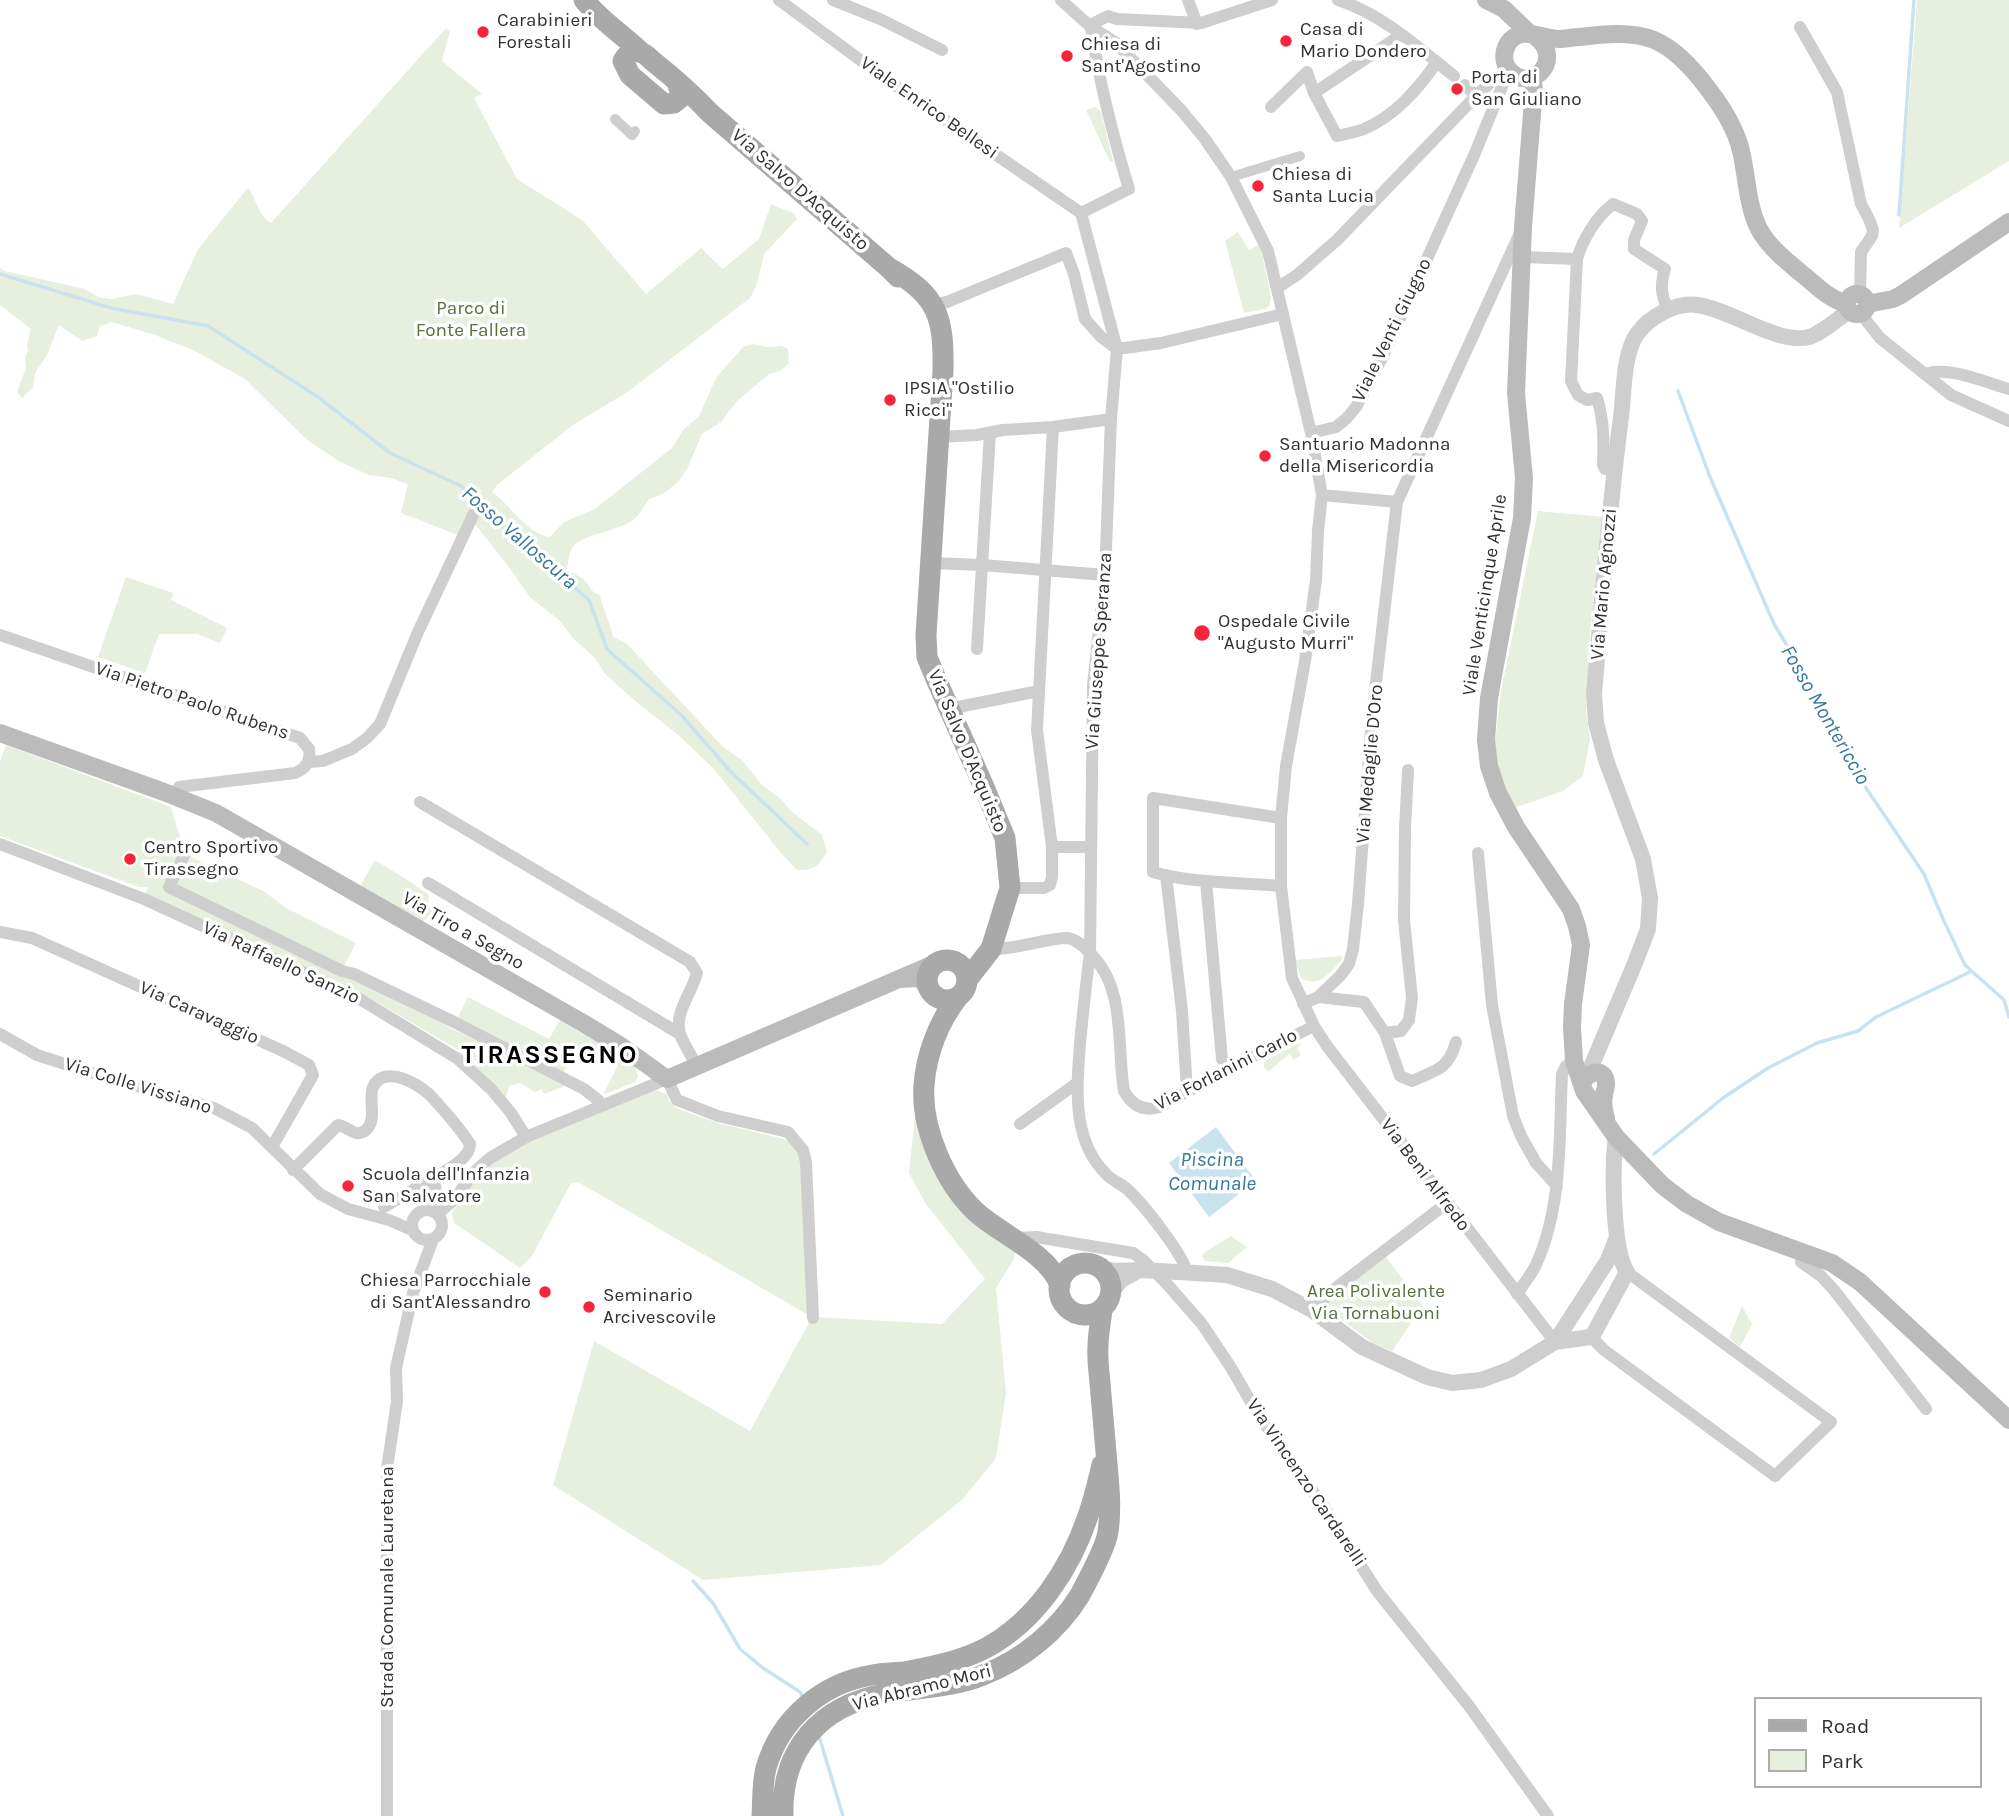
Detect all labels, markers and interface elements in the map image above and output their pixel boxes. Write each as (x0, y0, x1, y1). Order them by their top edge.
place label: Carabinieri Forestali (497, 10, 593, 54)
place label: Casa di Mario Dondero (1300, 19, 1427, 63)
marker: Carabinieri Forestali (475, 24, 491, 40)
marker: Casa di Mario Dondero (1278, 33, 1294, 49)
place label: Chiesa di Sant'Agostino (1081, 34, 1201, 78)
marker: Chiesa di Sant'Agostino (1059, 48, 1075, 64)
street label: Viale Enrico Bellesi (856, 52, 1002, 164)
place label: Porta di San Giuliano (1471, 67, 1582, 111)
marker: Porta di San Giuliano (1449, 81, 1465, 97)
street label: Via Salvo D'Acquisto (727, 124, 873, 256)
place label: Chiesa di Santa Lucia (1272, 164, 1374, 208)
marker: Chiesa di Santa Lucia (1250, 178, 1266, 194)
street label: Viale Venti Giugno (1347, 254, 1437, 406)
park label: Parco di Fonte Fallera (416, 298, 526, 342)
place label: IPSIA "Ostilio Ricci" (904, 378, 1014, 422)
marker: IPSIA "Ostilio Ricci" (882, 392, 898, 408)
place label: Santuario Madonna della Misericordia (1279, 434, 1451, 478)
marker: Santuario Madonna della Misericordia (1257, 448, 1273, 464)
water label: Fosso Valloscura (456, 481, 582, 595)
street label: Viale Venticinque Aprile (1458, 492, 1512, 698)
street label: Via Mario Agnozzi (1586, 507, 1622, 661)
street label: Via Giuseppe Speranza (1081, 552, 1117, 750)
place label: Ospedale Civile "Augusto Murri" (1218, 611, 1353, 655)
marker: Ospedale Civile "Augusto Murri" (1192, 623, 1212, 643)
water label: Fosso Montericcio (1775, 641, 1875, 789)
street label: Via Pietro Paolo Rubens (92, 657, 292, 745)
street label: Via Salvo D'Acquisto (922, 666, 1012, 836)
street label: Via Medaglie D'Oro (1352, 684, 1388, 844)
place label: Centro Sportivo Tirassegno (144, 837, 278, 881)
marker: Centro Sportivo Tirassegno (122, 851, 138, 867)
street label: Via Tiro a Segno (398, 887, 528, 975)
street label: Via Raffaello Sanzio (199, 917, 363, 1009)
street label: Via Caravaggio (136, 977, 262, 1049)
street label: Via Forlanini Carlo (1151, 1024, 1301, 1116)
district label: TIRASSEGNO (463, 1040, 637, 1072)
street label: Via Colle Vissiano (62, 1053, 214, 1119)
street label: Via Beni Alfredo (1375, 1114, 1475, 1236)
water label: Piscina Comunale (1168, 1147, 1256, 1197)
place label: Scuola dell'Infanzia San Salvatore (362, 1164, 530, 1208)
marker: Scuola dell'Infanzia San Salvatore (340, 1178, 356, 1194)
place label: Chiesa Parrocchiale di Sant'Alessandro (360, 1270, 531, 1314)
park label: Area Polivalente Via Tornabuoni (1307, 1281, 1445, 1325)
marker: Chiesa Parrocchiale di Sant'Alessandro (537, 1284, 553, 1300)
place label: Seminario Arcivescovile (603, 1285, 716, 1329)
marker: Seminario Arcivescovile (581, 1299, 597, 1315)
street label: Via Vincenzo Cardarelli (1241, 1395, 1371, 1571)
street label: Strada Comunale Lauretana (377, 1466, 399, 1708)
street label: Via Abramo Mori (850, 1660, 994, 1716)
legend (1754, 1697, 1981, 1788)
text: Road (1821, 1714, 1869, 1738)
text: Park (1821, 1749, 1864, 1773)

